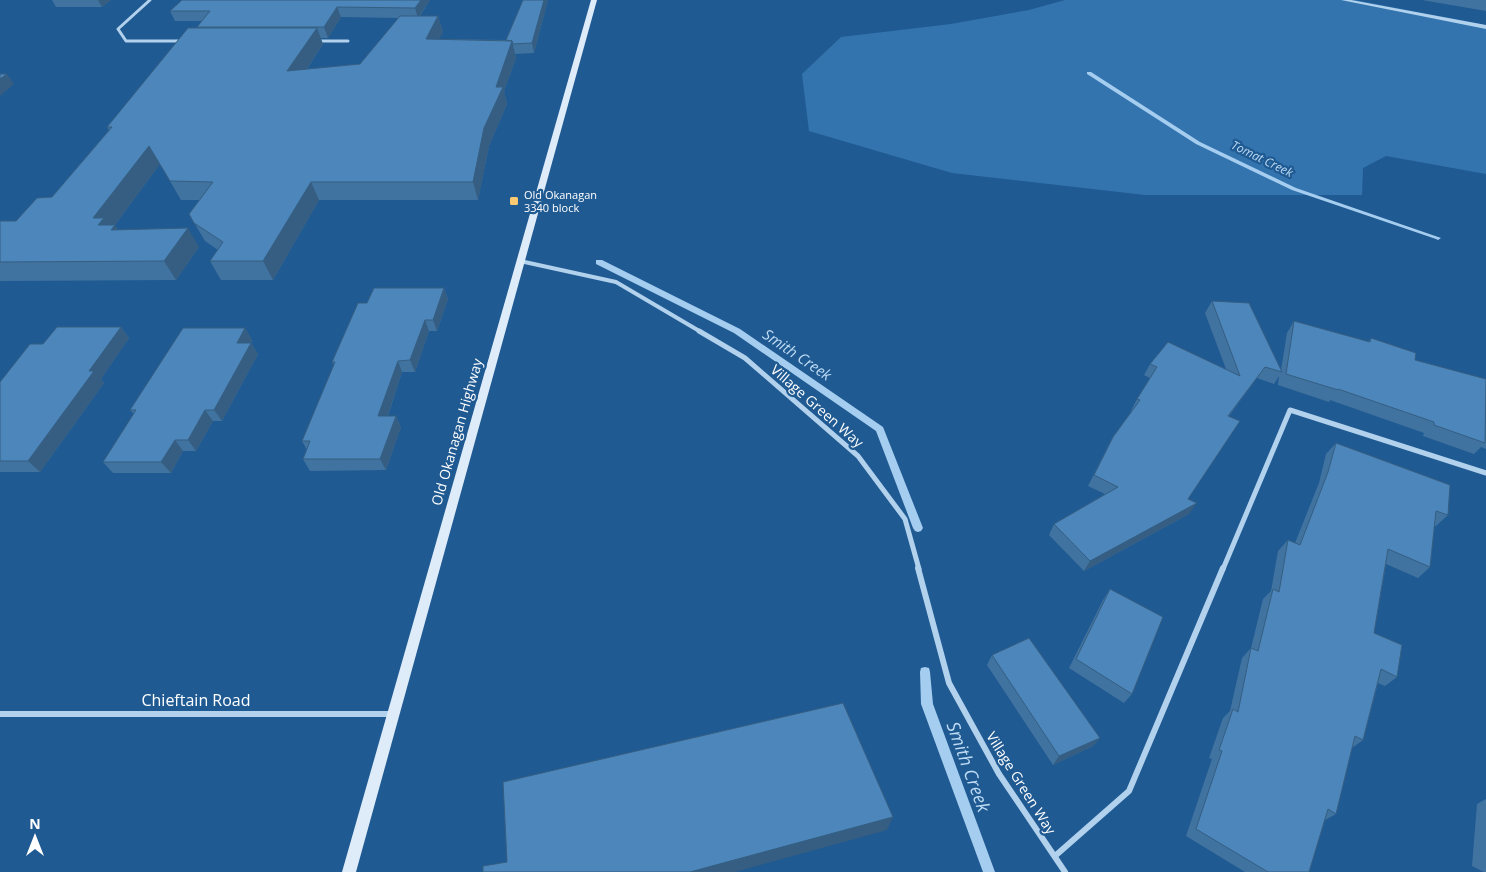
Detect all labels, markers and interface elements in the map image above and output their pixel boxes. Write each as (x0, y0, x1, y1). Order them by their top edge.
water label: Tomat Creek (1229, 136, 1297, 181)
place label: Old Okanagan 3340 block (524, 187, 597, 215)
marker: Old Okanagan 3340 block (508, 195, 520, 207)
water label: Smith Creek (759, 324, 836, 385)
street label: Old Okanagan Highway (426, 355, 487, 508)
street label: Village Green Way (767, 360, 869, 452)
street label: Chieftain Road (141, 689, 251, 711)
water label: Smith Creek (941, 718, 997, 816)
street label: Village Green Way (982, 728, 1061, 838)
north arrow (10, 812, 60, 862)
text: N (29, 814, 41, 833)

